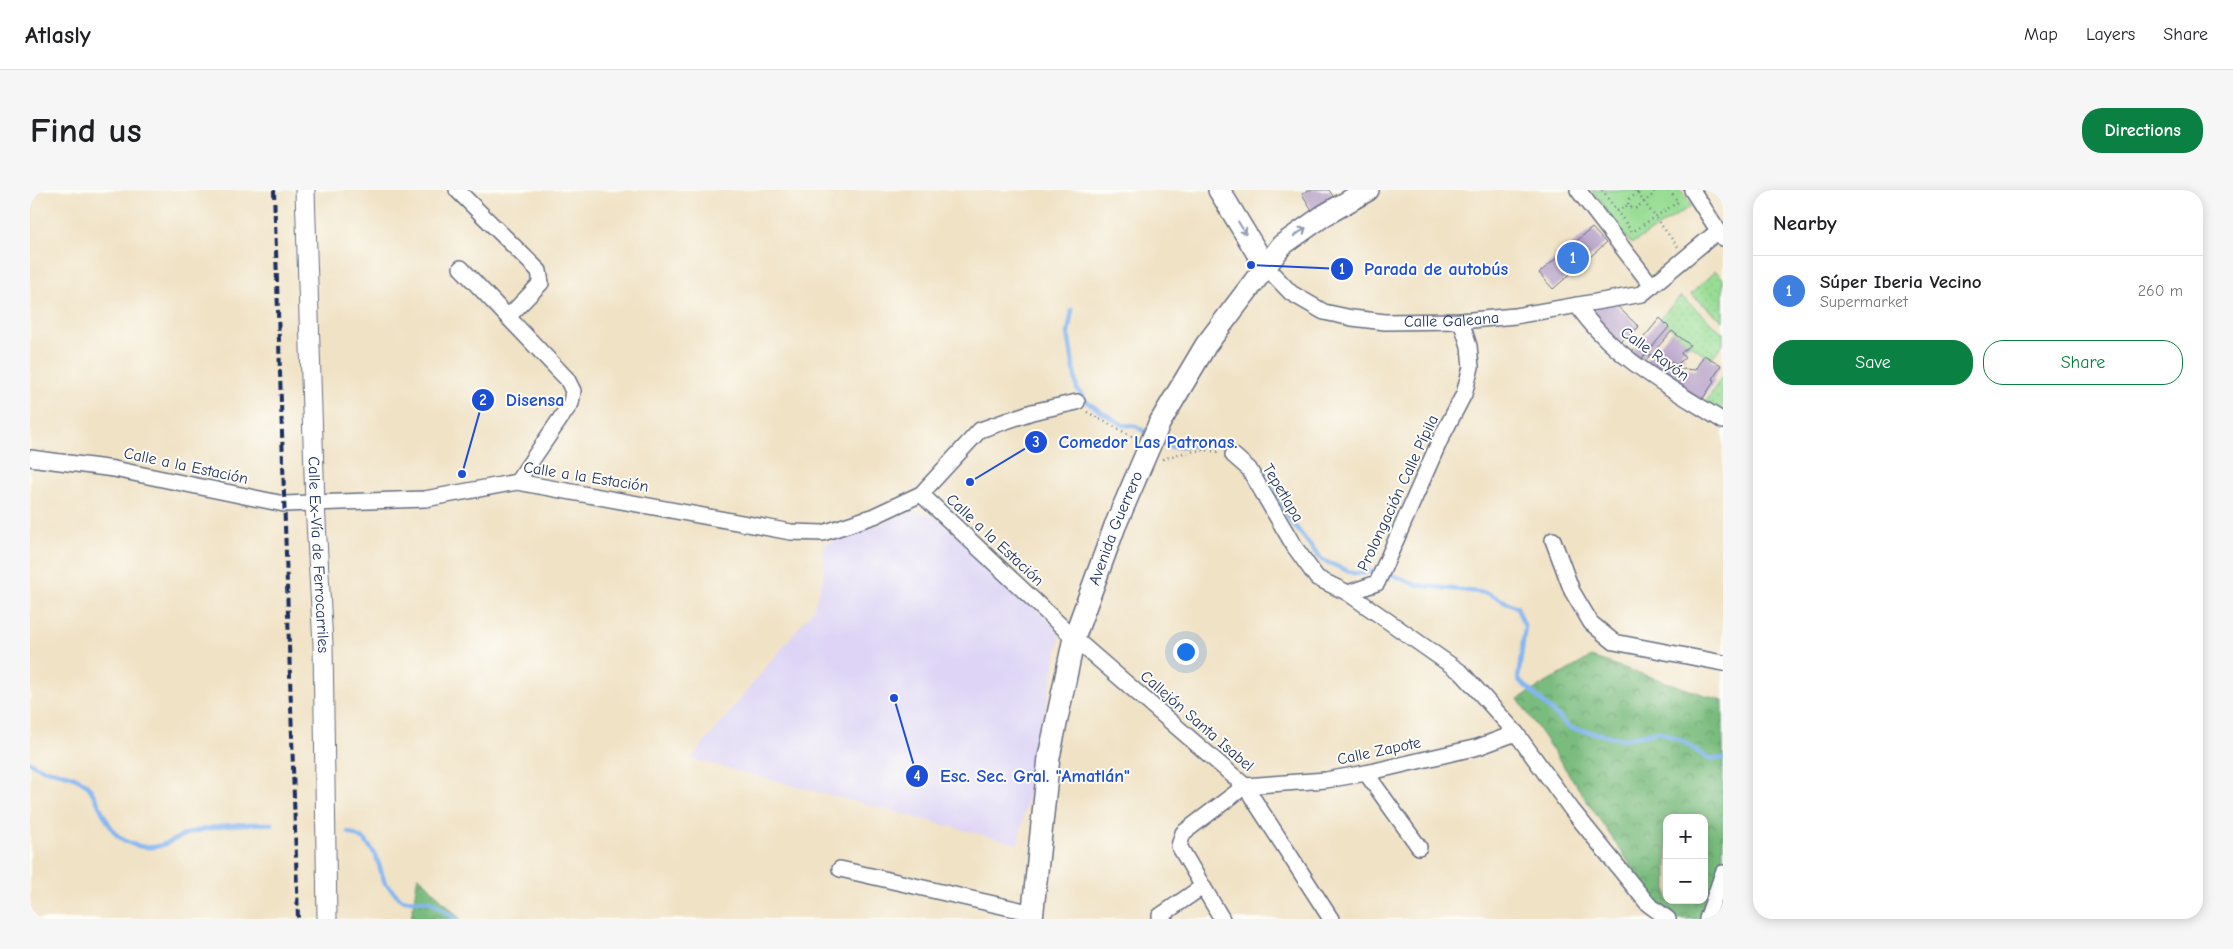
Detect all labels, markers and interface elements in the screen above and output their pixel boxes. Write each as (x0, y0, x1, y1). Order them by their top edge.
text: Atlasly (25, 21, 91, 49)
text: Map (2024, 24, 2058, 45)
text: Layers (2086, 24, 2135, 45)
text: Share (2163, 24, 2208, 45)
button: Directions (2082, 108, 2203, 153)
text: Find us (30, 110, 142, 151)
text: Nearby (1773, 211, 1837, 235)
one-way arrow (1237, 220, 1247, 234)
one-way arrow (1292, 227, 1306, 237)
pin: 1 (1557, 239, 1589, 277)
callout: Parada de autobús (1329, 252, 1518, 285)
text: Parada de autobús (1364, 259, 1508, 280)
text: 1 (1339, 260, 1345, 278)
text: Súper Iberia Vecino (1820, 271, 1982, 293)
text: 1 (1786, 282, 1792, 300)
text: 260 m (2138, 282, 2183, 300)
text: Supermarket (1820, 293, 1908, 311)
street label: Calle Galeana (1404, 309, 1500, 331)
street label: Calle Rayón (1617, 323, 1693, 385)
button: Save (1773, 340, 1973, 385)
button: Share (1983, 340, 2183, 385)
callout: Disensa (471, 383, 575, 416)
text: Disensa (506, 390, 564, 411)
text: 2 (479, 391, 487, 409)
street label: Prolongación Calle Pípila (1354, 412, 1442, 574)
callout: Comedor Las Patronas. (1024, 425, 1248, 458)
text: Comedor Las Patronas. (1058, 432, 1238, 453)
text: 3 (1032, 433, 1040, 451)
street label: Calle a la Estación (122, 444, 250, 488)
street label: Calle Ex-Vía de Ferrocarriles (304, 456, 332, 654)
street label: Calle a la Estación (522, 458, 650, 496)
street label: Tepetlapa (1259, 461, 1307, 525)
street label: Avenida Guerrero (1085, 468, 1147, 588)
street label: Calle a la Estación (943, 490, 1047, 590)
your location (1173, 639, 1199, 665)
street label: Callejón Santa Isabel (1137, 667, 1257, 775)
street label: Calle Zapote (1336, 733, 1422, 769)
callout: Esc. Sec. Gral. "Amatlán" (905, 759, 1139, 792)
text: Esc. Sec. Gral. "Amatlán" (940, 766, 1130, 787)
text: 4 (913, 767, 921, 785)
map controls (1663, 814, 1708, 904)
button: + (1663, 814, 1708, 859)
button: − (1663, 859, 1708, 904)

